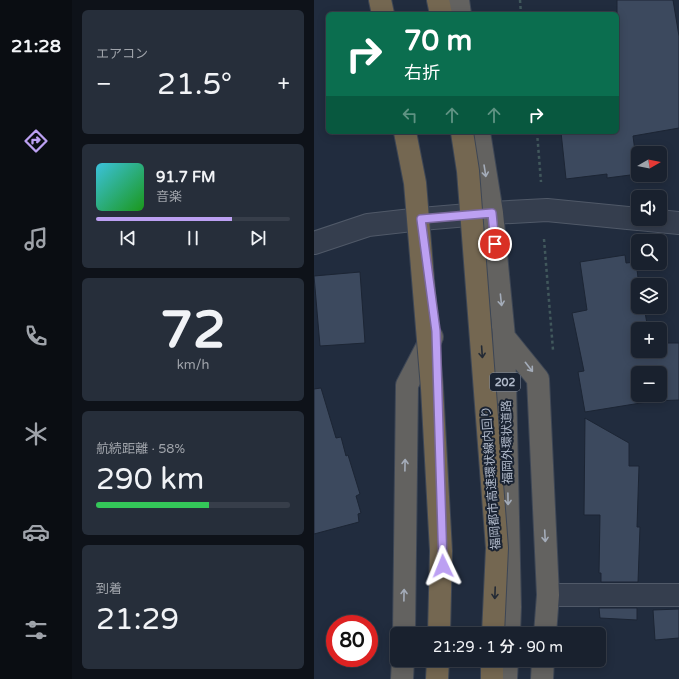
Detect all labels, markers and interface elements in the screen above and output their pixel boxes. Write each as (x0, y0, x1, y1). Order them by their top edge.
text: 70 m (404, 24, 472, 58)
icon: right (338, 28, 390, 80)
text: 21:28 (11, 35, 61, 57)
text: エアコン (96, 46, 148, 62)
text: 右折 (404, 62, 440, 84)
text: 21.5° (157, 66, 232, 103)
text: − (96, 71, 112, 97)
text: + (278, 71, 290, 97)
icon: left (399, 104, 421, 126)
icon: ahead (441, 104, 463, 126)
icon: ahead (483, 104, 505, 126)
icon: right (525, 104, 547, 126)
icon: directions (22, 127, 50, 155)
north arrow (631, 146, 667, 182)
map controls (631, 146, 667, 402)
one-way arrow (481, 164, 489, 177)
text: 91.7 FM (156, 168, 216, 186)
text: 音楽 (156, 189, 182, 205)
button: sound (631, 190, 667, 226)
icon: music (22, 225, 50, 253)
icon: previous (117, 227, 139, 249)
icon: pause (182, 227, 204, 249)
icon: next (247, 227, 269, 249)
pin (478, 227, 512, 261)
icon: arrive (484, 233, 506, 255)
button: search (631, 234, 667, 270)
button: layers (631, 278, 667, 314)
one-way arrow (497, 293, 504, 306)
text: 72 (160, 299, 226, 362)
icon: phone (22, 322, 50, 350)
button: + (631, 322, 667, 358)
one-way arrow (478, 345, 485, 358)
text: km/h (177, 357, 209, 373)
one-way arrow (524, 362, 533, 373)
button: − (631, 366, 667, 402)
road number: 202 (490, 373, 520, 391)
street label: 福岡外環状道路 (499, 400, 515, 484)
street label: 福岡都市高速環状線内回り (479, 406, 503, 550)
icon: climate (22, 420, 50, 448)
text: 航続距離 · 58% (96, 441, 185, 457)
one-way arrow (402, 459, 409, 472)
text: 290 km (96, 461, 204, 498)
one-way arrow (504, 492, 512, 505)
icon: car (22, 518, 50, 546)
one-way arrow (542, 529, 549, 542)
position arrow (422, 545, 464, 587)
text: 到着 (96, 581, 122, 597)
one-way arrow (491, 586, 499, 599)
one-way arrow (400, 589, 408, 602)
text: 21:29 (96, 601, 179, 638)
speed limit sign: 80 (326, 615, 378, 667)
icon: filters (22, 616, 50, 644)
text: 21:29 · 1 分 · 90 m (433, 638, 563, 656)

